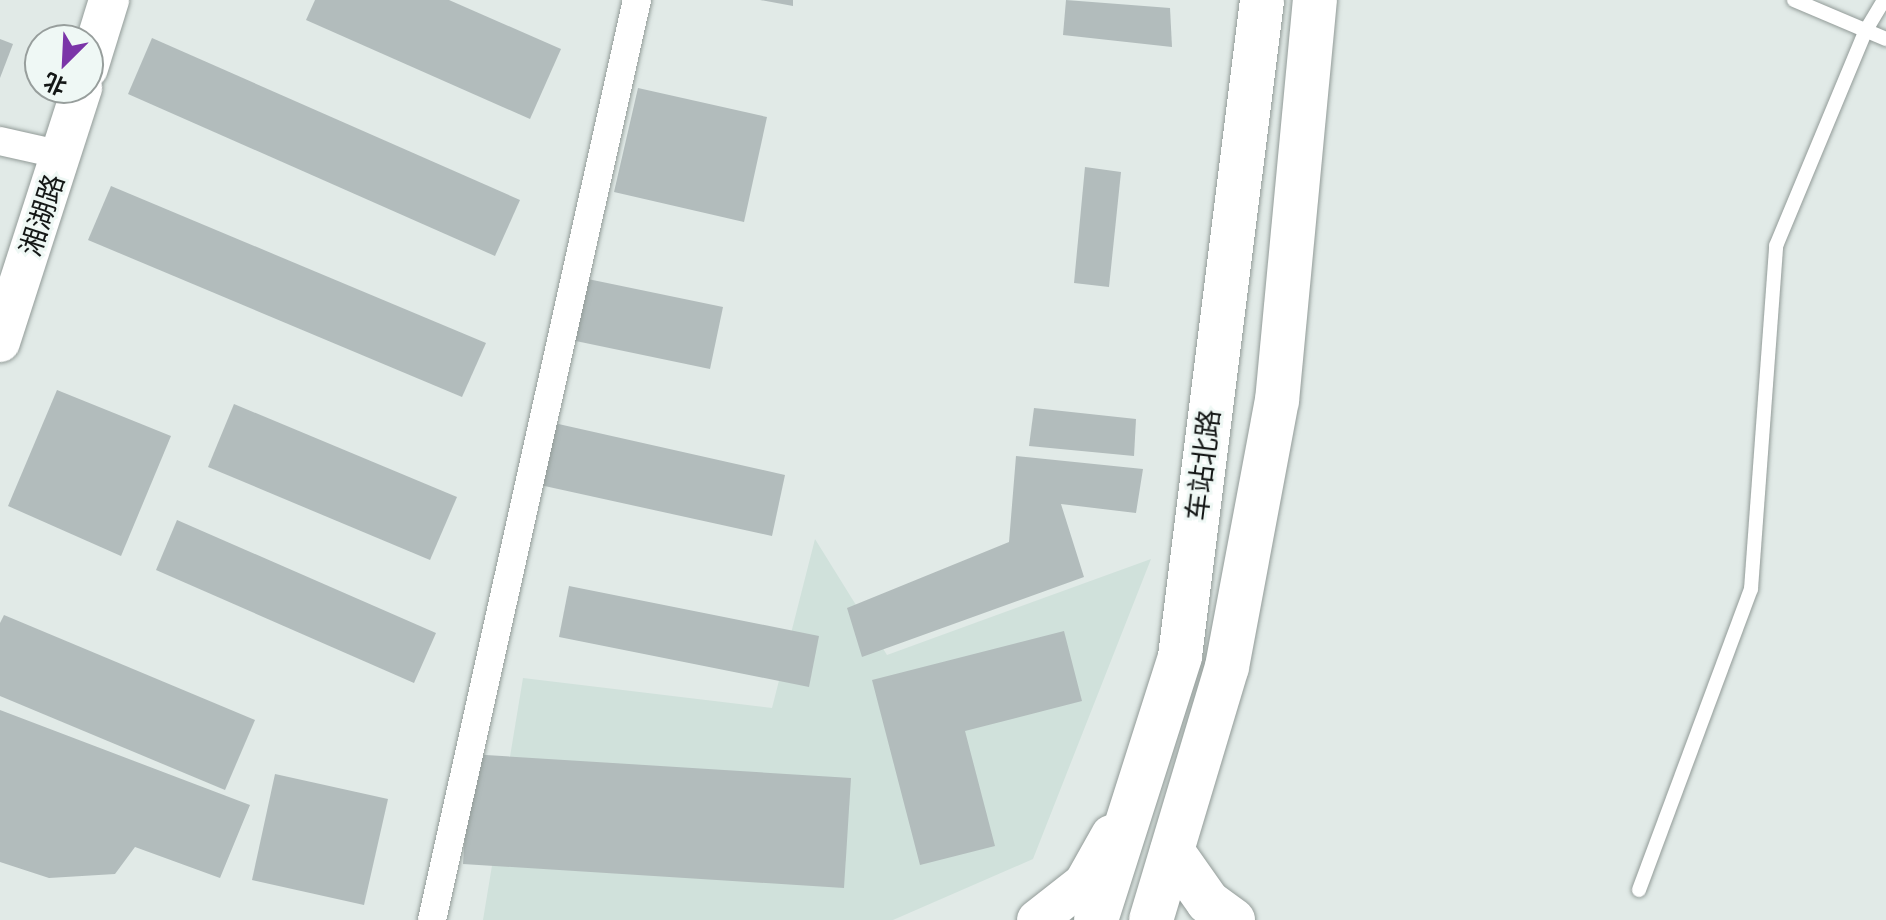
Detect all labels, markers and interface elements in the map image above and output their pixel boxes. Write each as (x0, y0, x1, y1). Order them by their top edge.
north arrow (24, 24, 104, 104)
text: 北 (39, 67, 71, 101)
street label: 湘湖路 (13, 170, 71, 260)
street label: 车站北路 (1180, 407, 1226, 523)

